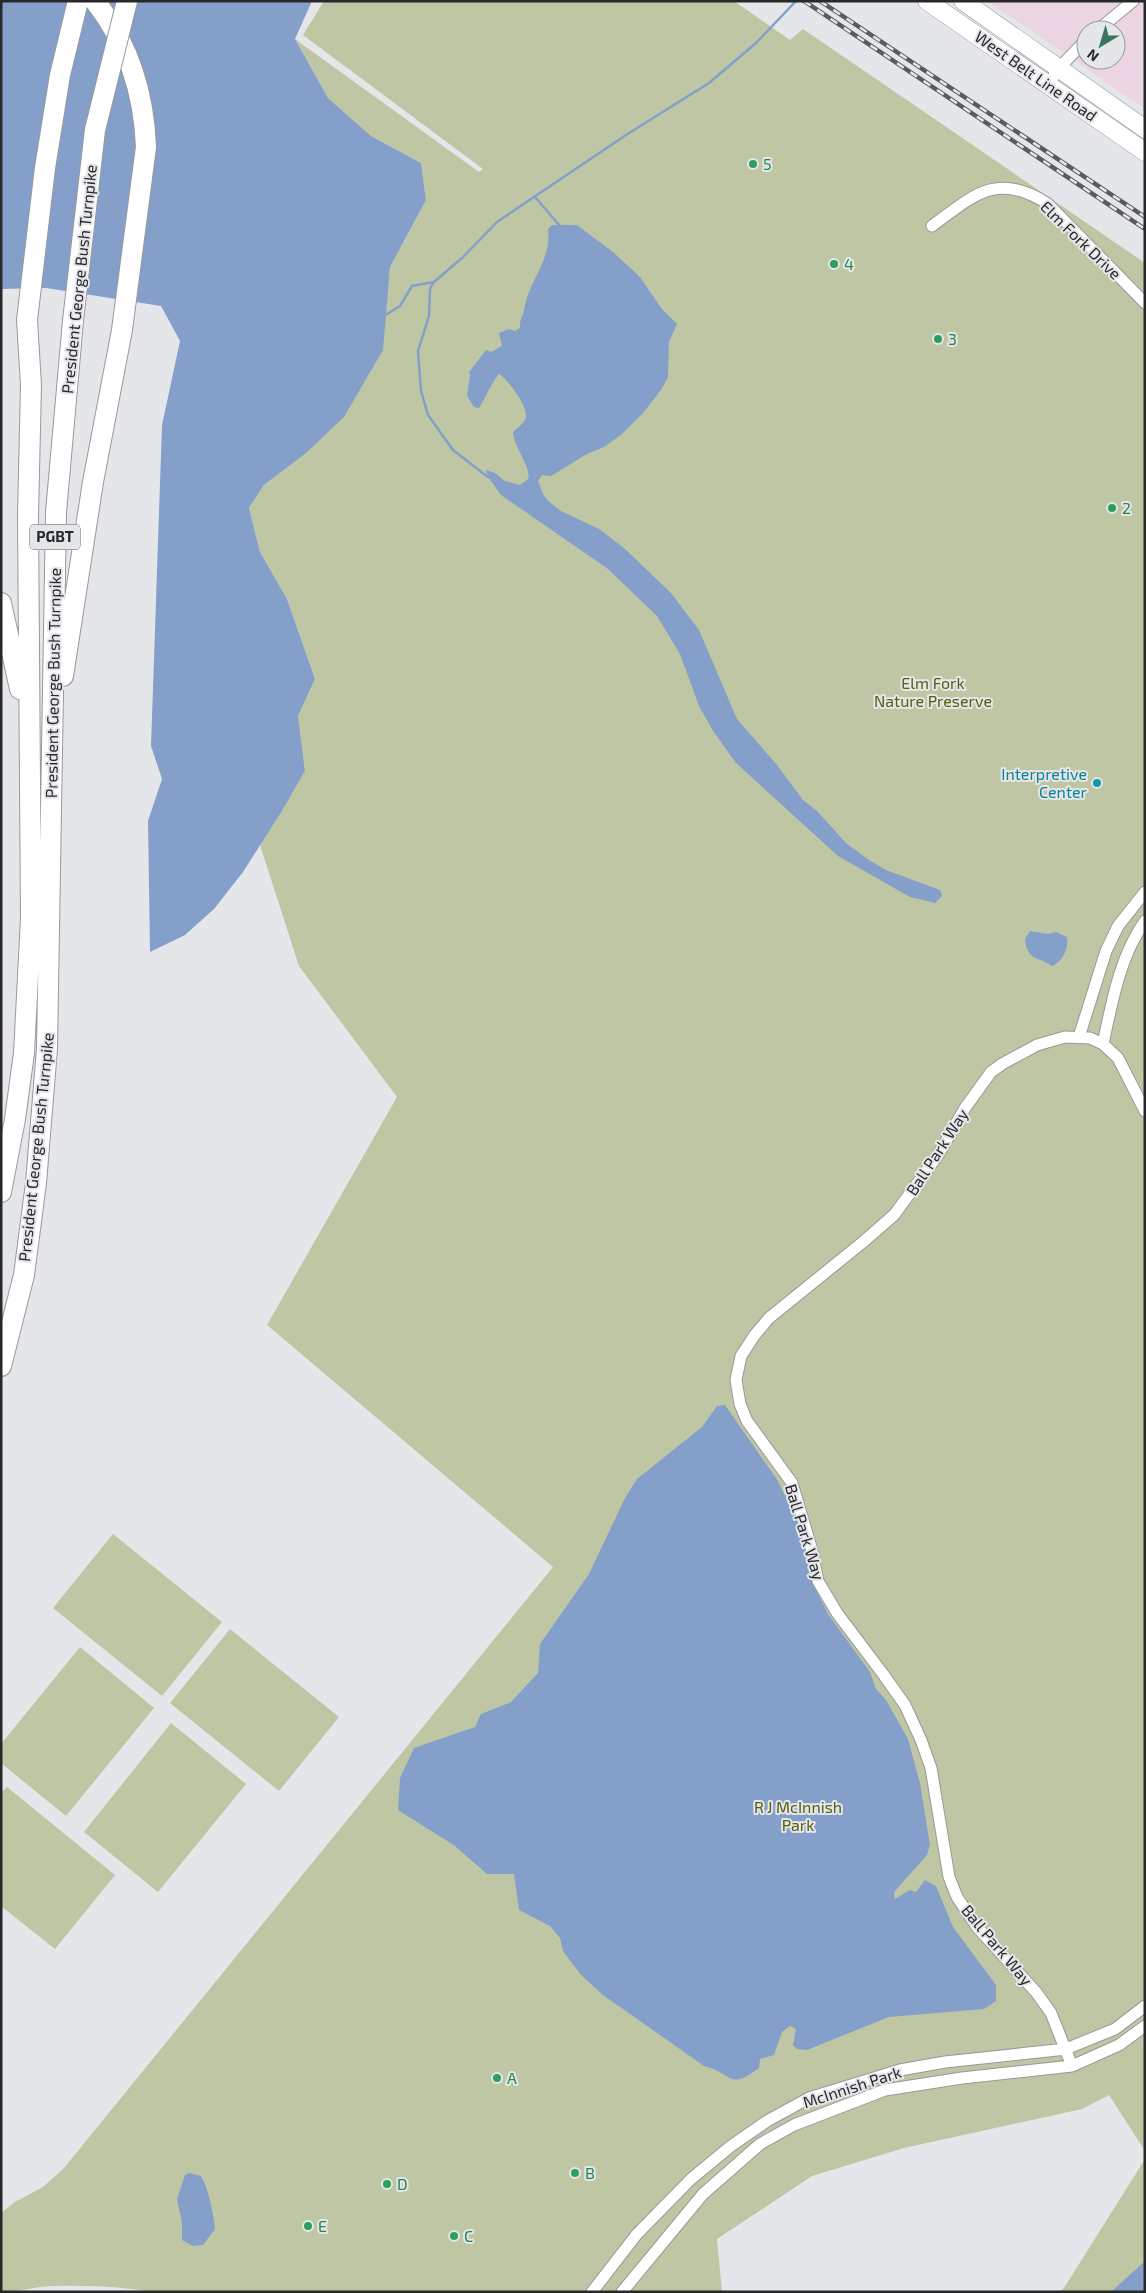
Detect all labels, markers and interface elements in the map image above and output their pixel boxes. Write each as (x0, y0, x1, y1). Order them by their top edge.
north arrow (1076, 20, 1126, 70)
street label: West Belt Line Road (972, 26, 1101, 125)
text: N (1083, 46, 1102, 65)
place label: 5 (763, 154, 772, 173)
marker: 5 (747, 158, 759, 170)
street label: President George Bush Turnpike (57, 163, 100, 394)
street label: Elm Fork Drive (1037, 196, 1126, 283)
place label: 4 (844, 254, 854, 273)
marker: 4 (828, 258, 840, 270)
place label: 3 (948, 329, 957, 348)
marker: 3 (932, 333, 944, 345)
place label: 2 (1122, 498, 1131, 517)
marker: 2 (1106, 502, 1118, 514)
road number: PGBT (30, 524, 80, 550)
street label: President George Bush Turnpike (41, 568, 64, 798)
park label: Elm Fork Nature Preserve (874, 673, 992, 710)
place label: Interpretive Center (1001, 764, 1088, 801)
marker: Interpretive Center (1091, 777, 1103, 789)
street label: President George Bush Turnpike (14, 1031, 57, 1262)
street label: Ball Park Way (902, 1104, 972, 1199)
street label: Ball Park Way (782, 1481, 829, 1583)
park label: R J McInnish Park (754, 1797, 842, 1834)
street label: Ball Park Way (958, 1900, 1037, 1989)
street label: McInnish Park (800, 2062, 903, 2111)
place label: A (507, 2068, 517, 2087)
marker: A (491, 2072, 503, 2084)
place label: B (585, 2163, 595, 2182)
marker: B (569, 2167, 581, 2179)
place label: D (397, 2174, 408, 2193)
marker: D (381, 2178, 393, 2190)
place label: E (318, 2216, 327, 2235)
marker: E (302, 2220, 314, 2232)
place label: C (464, 2226, 473, 2245)
marker: C (448, 2230, 460, 2242)

